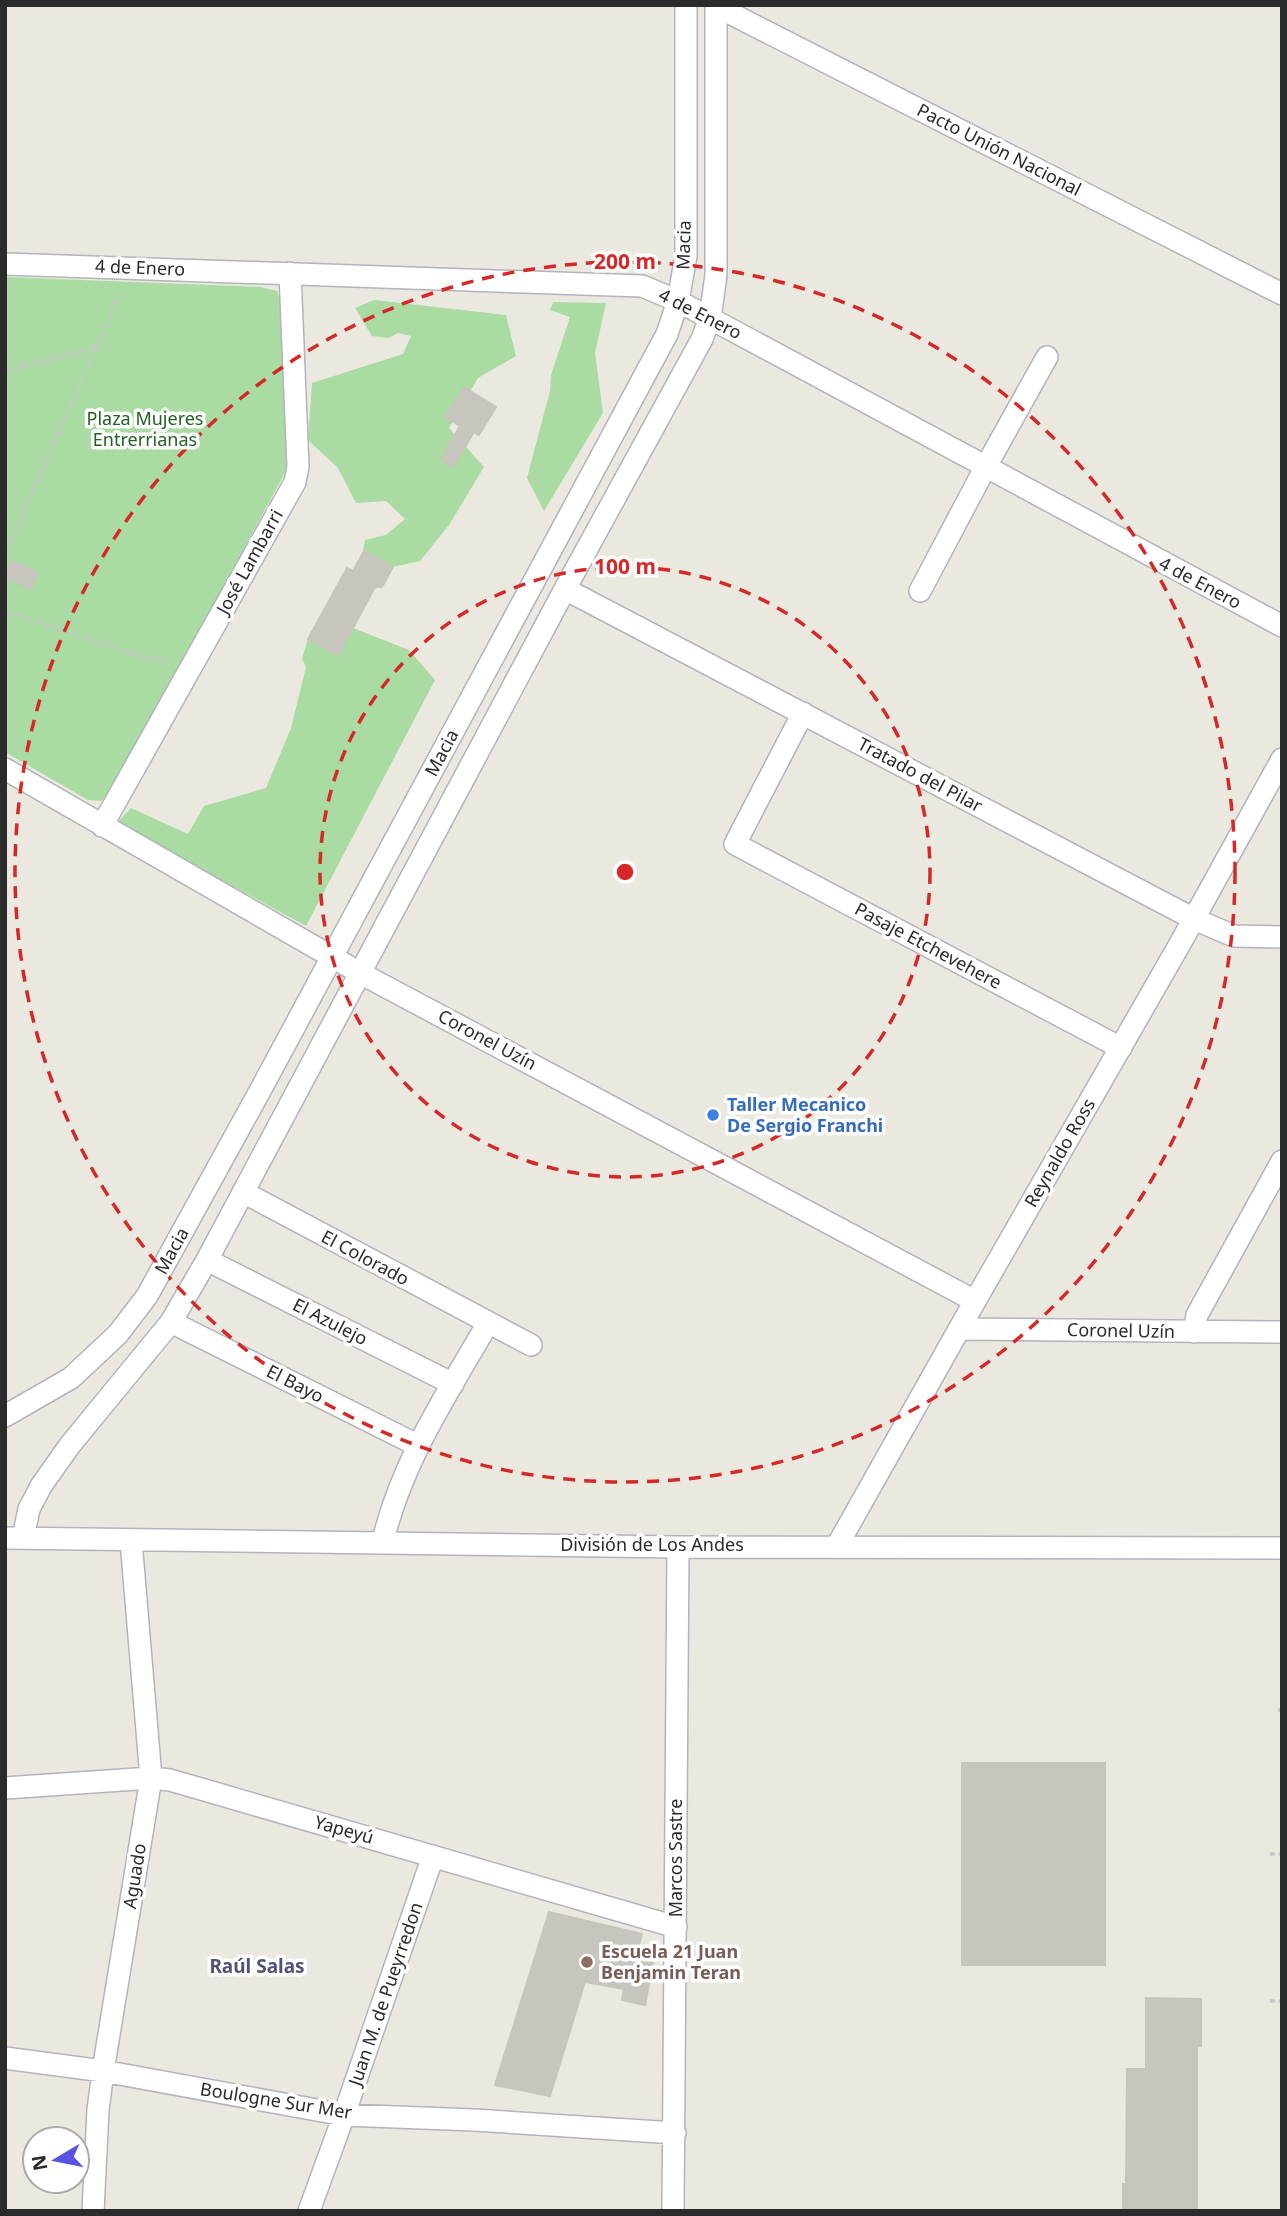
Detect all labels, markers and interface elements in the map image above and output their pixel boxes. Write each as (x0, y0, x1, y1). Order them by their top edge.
street label: Pacto Unión Nacional (913, 97, 1086, 201)
street label: Macia (670, 220, 696, 270)
text: 200 m (594, 247, 656, 275)
street label: 4 de Enero (95, 253, 185, 281)
street label: 4 de Enero (655, 282, 746, 344)
park label: Plaza Mujeres Entrerrianas (87, 406, 203, 451)
street label: José Lambarri (209, 505, 288, 620)
street label: 4 de Enero (1155, 550, 1246, 614)
text: 100 m (594, 552, 656, 580)
street label: Macia (419, 725, 463, 780)
street label: Tratado del Pilar (854, 731, 987, 817)
centre of rings (613, 860, 637, 884)
street label: Pasaje Etchevehere (851, 896, 1006, 994)
street label: Coronel Uzín (434, 1003, 541, 1075)
place label: Taller Mecanico De Sergio Franchi (727, 1092, 883, 1137)
street label: Reynaldo Ross (1018, 1094, 1100, 1211)
marker: Taller Mecanico De Sergio Franchi (705, 1107, 721, 1123)
street label: Macia (149, 1223, 194, 1278)
street label: El Colorado (317, 1224, 414, 1290)
street label: El Azulejo (289, 1292, 372, 1350)
street label: Coronel Uzín (1067, 1317, 1175, 1343)
street label: El Bayo (263, 1359, 328, 1408)
street label: División de Los Andes (560, 1532, 744, 1556)
street label: Marcos Sastre (663, 1799, 687, 1917)
street label: Yapeyú (312, 1809, 377, 1849)
street label: Aguado (117, 1841, 151, 1910)
street label: Juan M. de Pueyrredon (342, 1899, 428, 2090)
place label: Escuela 21 Juan Benjamin Teran (601, 1939, 741, 1984)
district label: Raúl Salas (209, 1953, 305, 1979)
marker: Escuela 21 Juan Benjamin Teran (579, 1954, 595, 1970)
street label: Boulogne Sur Mer (199, 2076, 354, 2124)
north arrow (21, 2125, 91, 2195)
text: N (25, 2153, 53, 2173)

